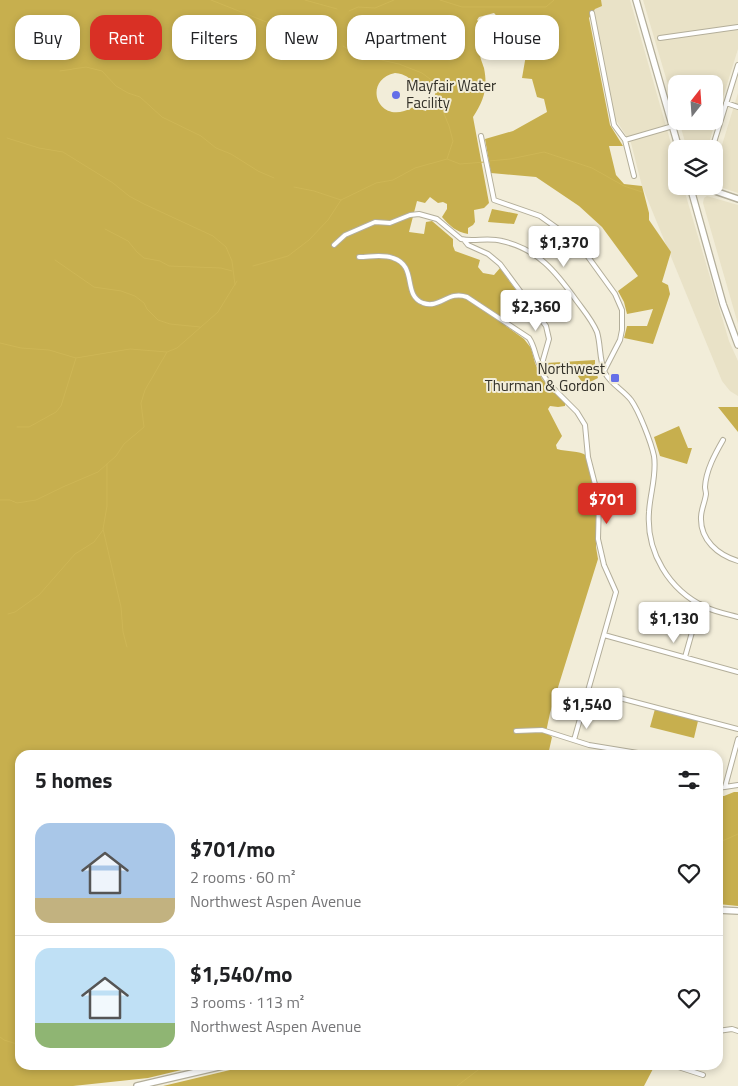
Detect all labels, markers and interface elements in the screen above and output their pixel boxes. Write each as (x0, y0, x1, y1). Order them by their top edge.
chip: Buy (15, 15, 80, 60)
chip: Rent (90, 15, 162, 60)
chip: Filters (172, 15, 256, 60)
chip: New (266, 15, 337, 60)
chip: Apartment (347, 15, 465, 60)
chip: House (475, 15, 559, 60)
place label: Mayfair Water Facility (406, 74, 496, 114)
north arrow (668, 75, 722, 130)
map controls (668, 75, 723, 195)
marker: Mayfair Water Facility (390, 89, 402, 101)
button: layers (668, 140, 723, 195)
pin: $1,370 (523, 226, 605, 268)
text: $1,370 (539, 230, 589, 254)
pin: $2,360 (495, 290, 577, 332)
text: $2,360 (511, 294, 561, 318)
place label: Northwest Thurman & Gordon (485, 357, 606, 397)
marker: Northwest Thurman & Gordon (609, 372, 621, 384)
pin: $701 (577, 482, 637, 525)
text: $701 (589, 487, 625, 511)
pin: $1,130 (633, 602, 715, 644)
text: $1,130 (649, 606, 699, 630)
pin: $1,540 (546, 688, 628, 730)
text: $1,540 (562, 692, 612, 716)
text: 5 homes (35, 764, 112, 796)
icon: filters (675, 766, 703, 794)
text: $701/mo (190, 833, 275, 865)
icon: home (75, 843, 135, 903)
icon: heart (675, 859, 703, 887)
text: 2 rooms · 60 m² (190, 865, 295, 889)
text: Northwest Aspen Avenue (190, 889, 361, 913)
text: $1,540/mo (190, 958, 292, 990)
icon: home (75, 968, 135, 1028)
icon: heart (675, 984, 703, 1012)
text: 3 rooms · 113 m² (190, 990, 304, 1014)
text: Northwest Aspen Avenue (190, 1014, 361, 1038)

